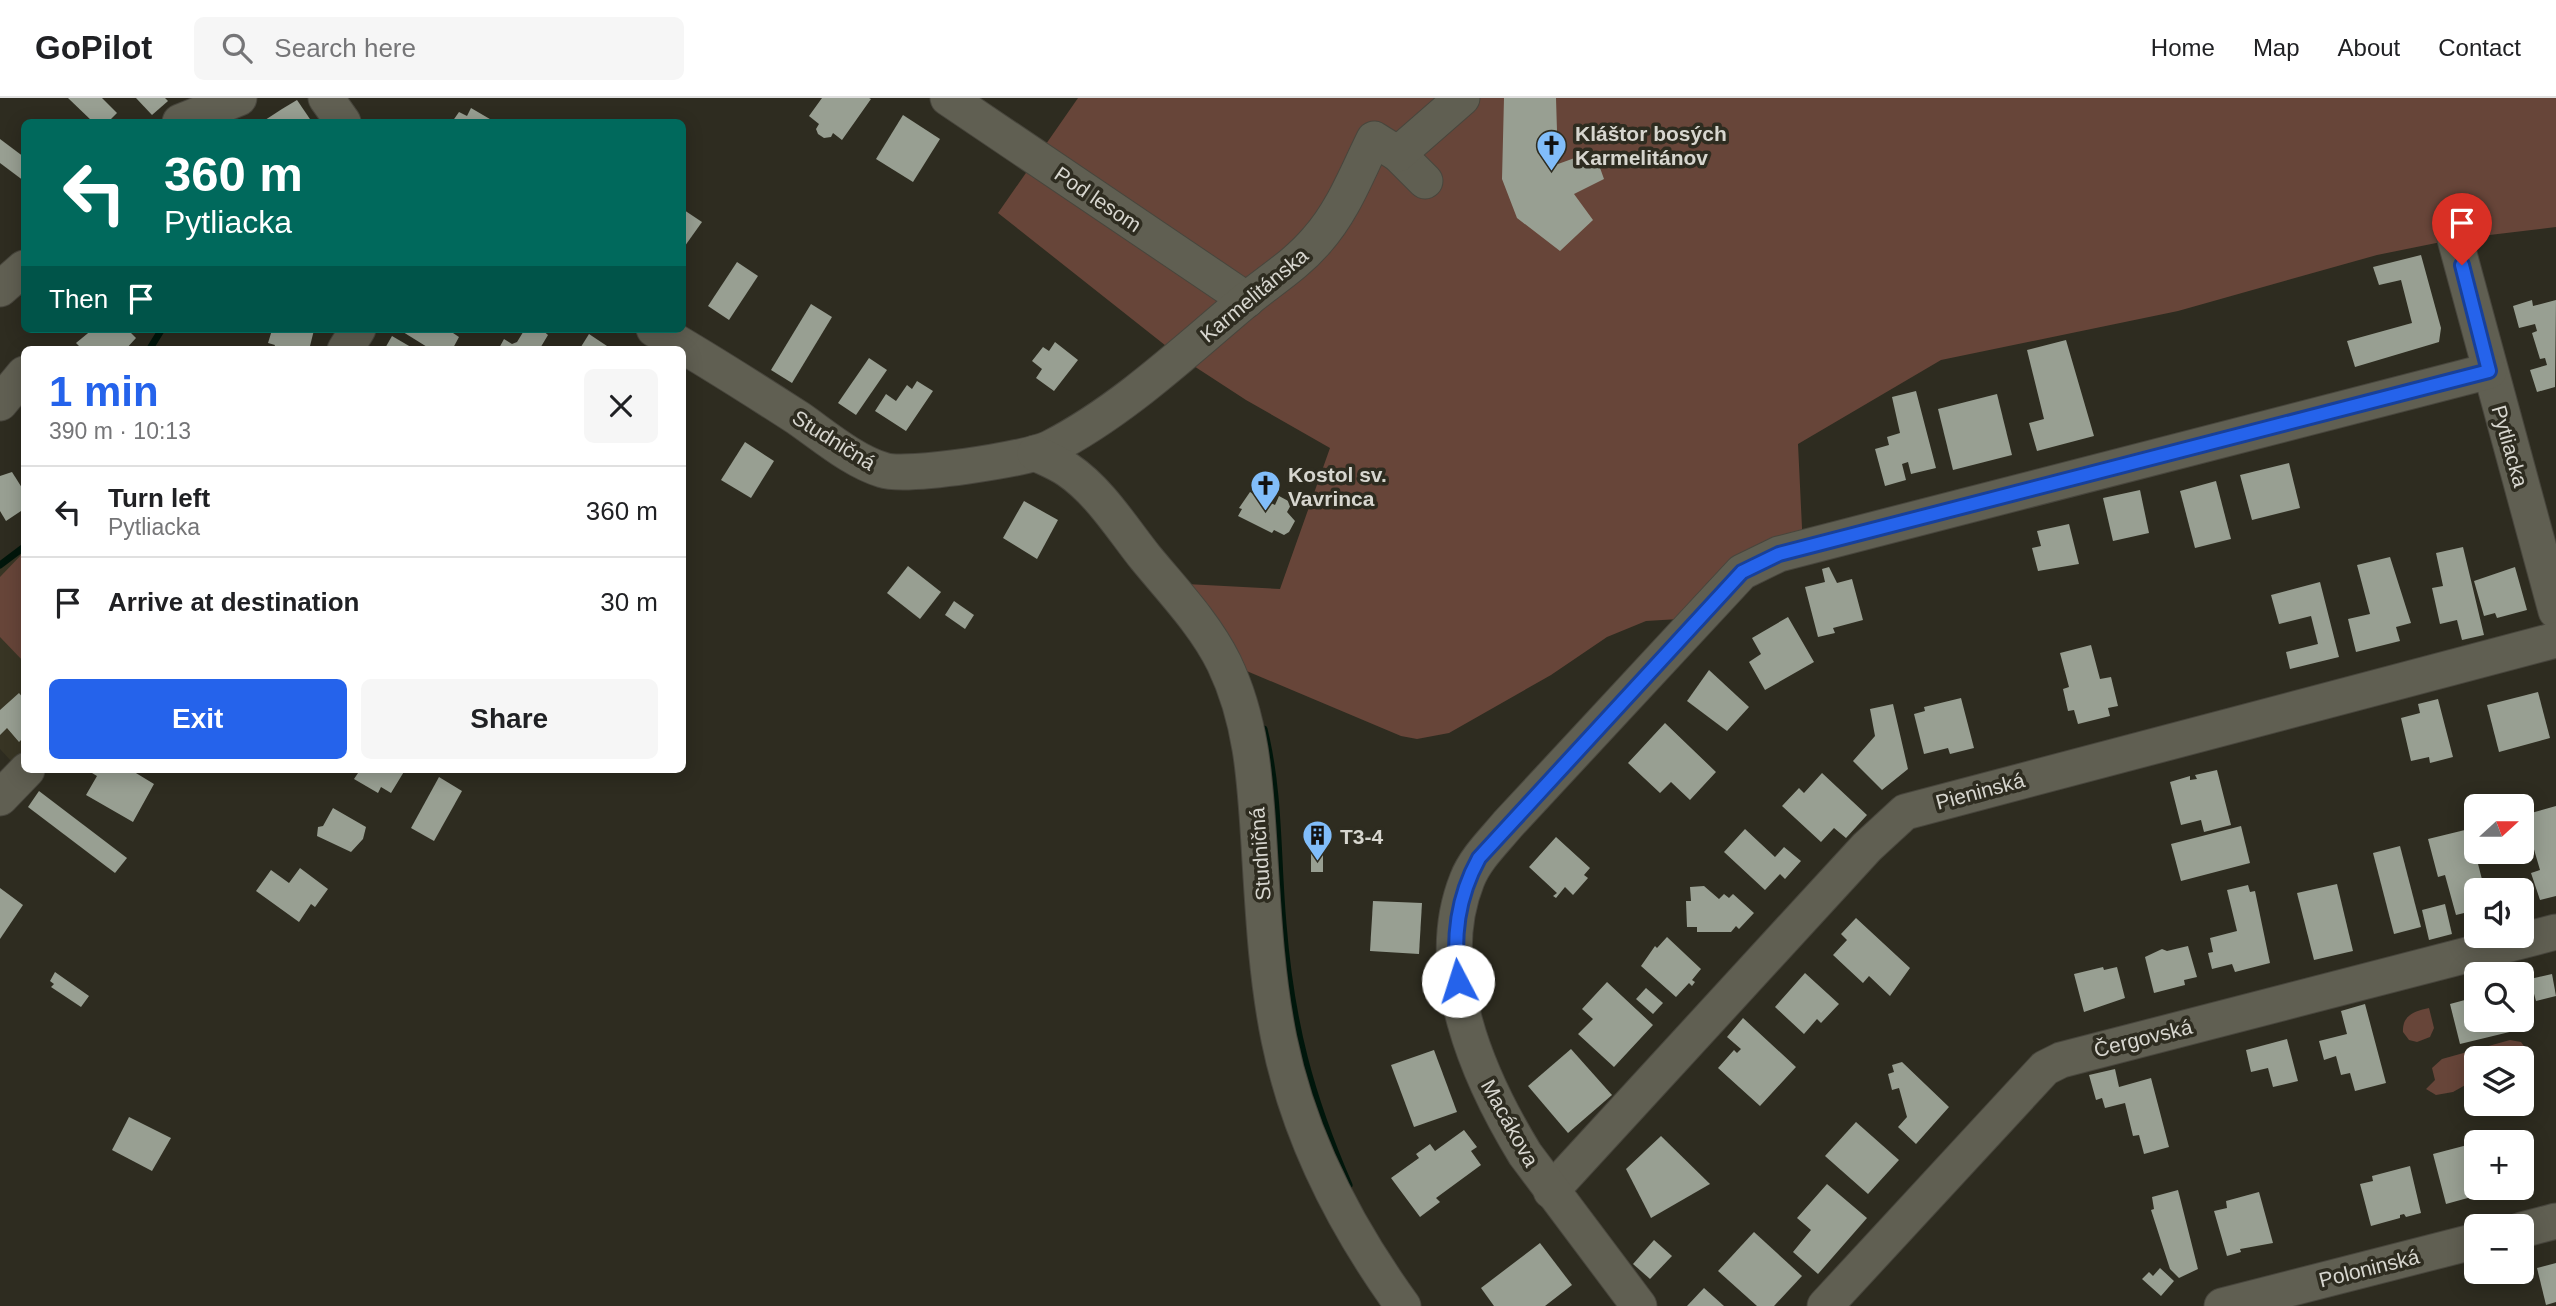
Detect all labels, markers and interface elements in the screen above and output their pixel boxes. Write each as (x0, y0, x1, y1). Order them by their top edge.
search box (194, 17, 684, 80)
text: GoPilot (35, 29, 152, 66)
icon: search (218, 29, 256, 67)
text: Search here (274, 33, 416, 63)
text: Home (2151, 34, 2215, 61)
text: Map (2253, 34, 2300, 61)
text: About (2338, 34, 2400, 61)
text: Contact (2438, 34, 2521, 61)
place label: Kláštor bosých Karmelitánov (1575, 122, 1727, 169)
church icon: Kláštor bosých Karmelitánov (1535, 128, 1569, 172)
icon: left (49, 147, 140, 238)
text: 360 m (164, 147, 303, 201)
street label: Pod lesom (1050, 162, 1146, 236)
pin (2432, 193, 2492, 265)
text: Pytliacka (164, 204, 292, 240)
icon: arrive (2443, 204, 2481, 242)
street label: Karmelitánska (1196, 243, 1313, 347)
icon: arrive (122, 280, 160, 318)
text: Then (49, 284, 108, 314)
text: 1 min (49, 368, 159, 415)
button: close (584, 369, 658, 443)
street label: Pytliacka (2487, 402, 2533, 490)
street label: Studničná (788, 405, 880, 475)
text: 390 m · 10:13 (49, 418, 191, 444)
place label: Kostol sv. Vavrinca (1288, 463, 1387, 510)
church icon: Kostol sv. Vavrinca (1248, 469, 1282, 513)
text: Turn left (108, 483, 210, 513)
icon: left (49, 493, 87, 531)
text: 360 m (586, 496, 658, 526)
text: Pytliacka (108, 514, 200, 540)
icon: arrive (49, 584, 87, 622)
text: Arrive at destination (108, 587, 359, 617)
text: 30 m (600, 587, 658, 617)
button: Exit (49, 679, 347, 759)
button: Share (361, 679, 658, 759)
street label: Pieninská (1933, 768, 2027, 814)
north arrow (2464, 794, 2534, 864)
map controls (2464, 794, 2534, 1284)
street label: Studničná (1245, 806, 1275, 901)
building icon: T3-4 (1300, 819, 1334, 863)
place label: T3-4 (1340, 825, 1384, 848)
button: sound (2464, 878, 2534, 948)
position arrow (1421, 944, 1495, 1018)
button: search (2464, 962, 2534, 1032)
street label: Čergovská (2092, 1015, 2195, 1061)
button: layers (2464, 1046, 2534, 1116)
street label: Macákova (1477, 1076, 1543, 1171)
button: + (2464, 1130, 2534, 1200)
button: − (2464, 1214, 2534, 1284)
street label: Poloninská (2316, 1244, 2422, 1292)

